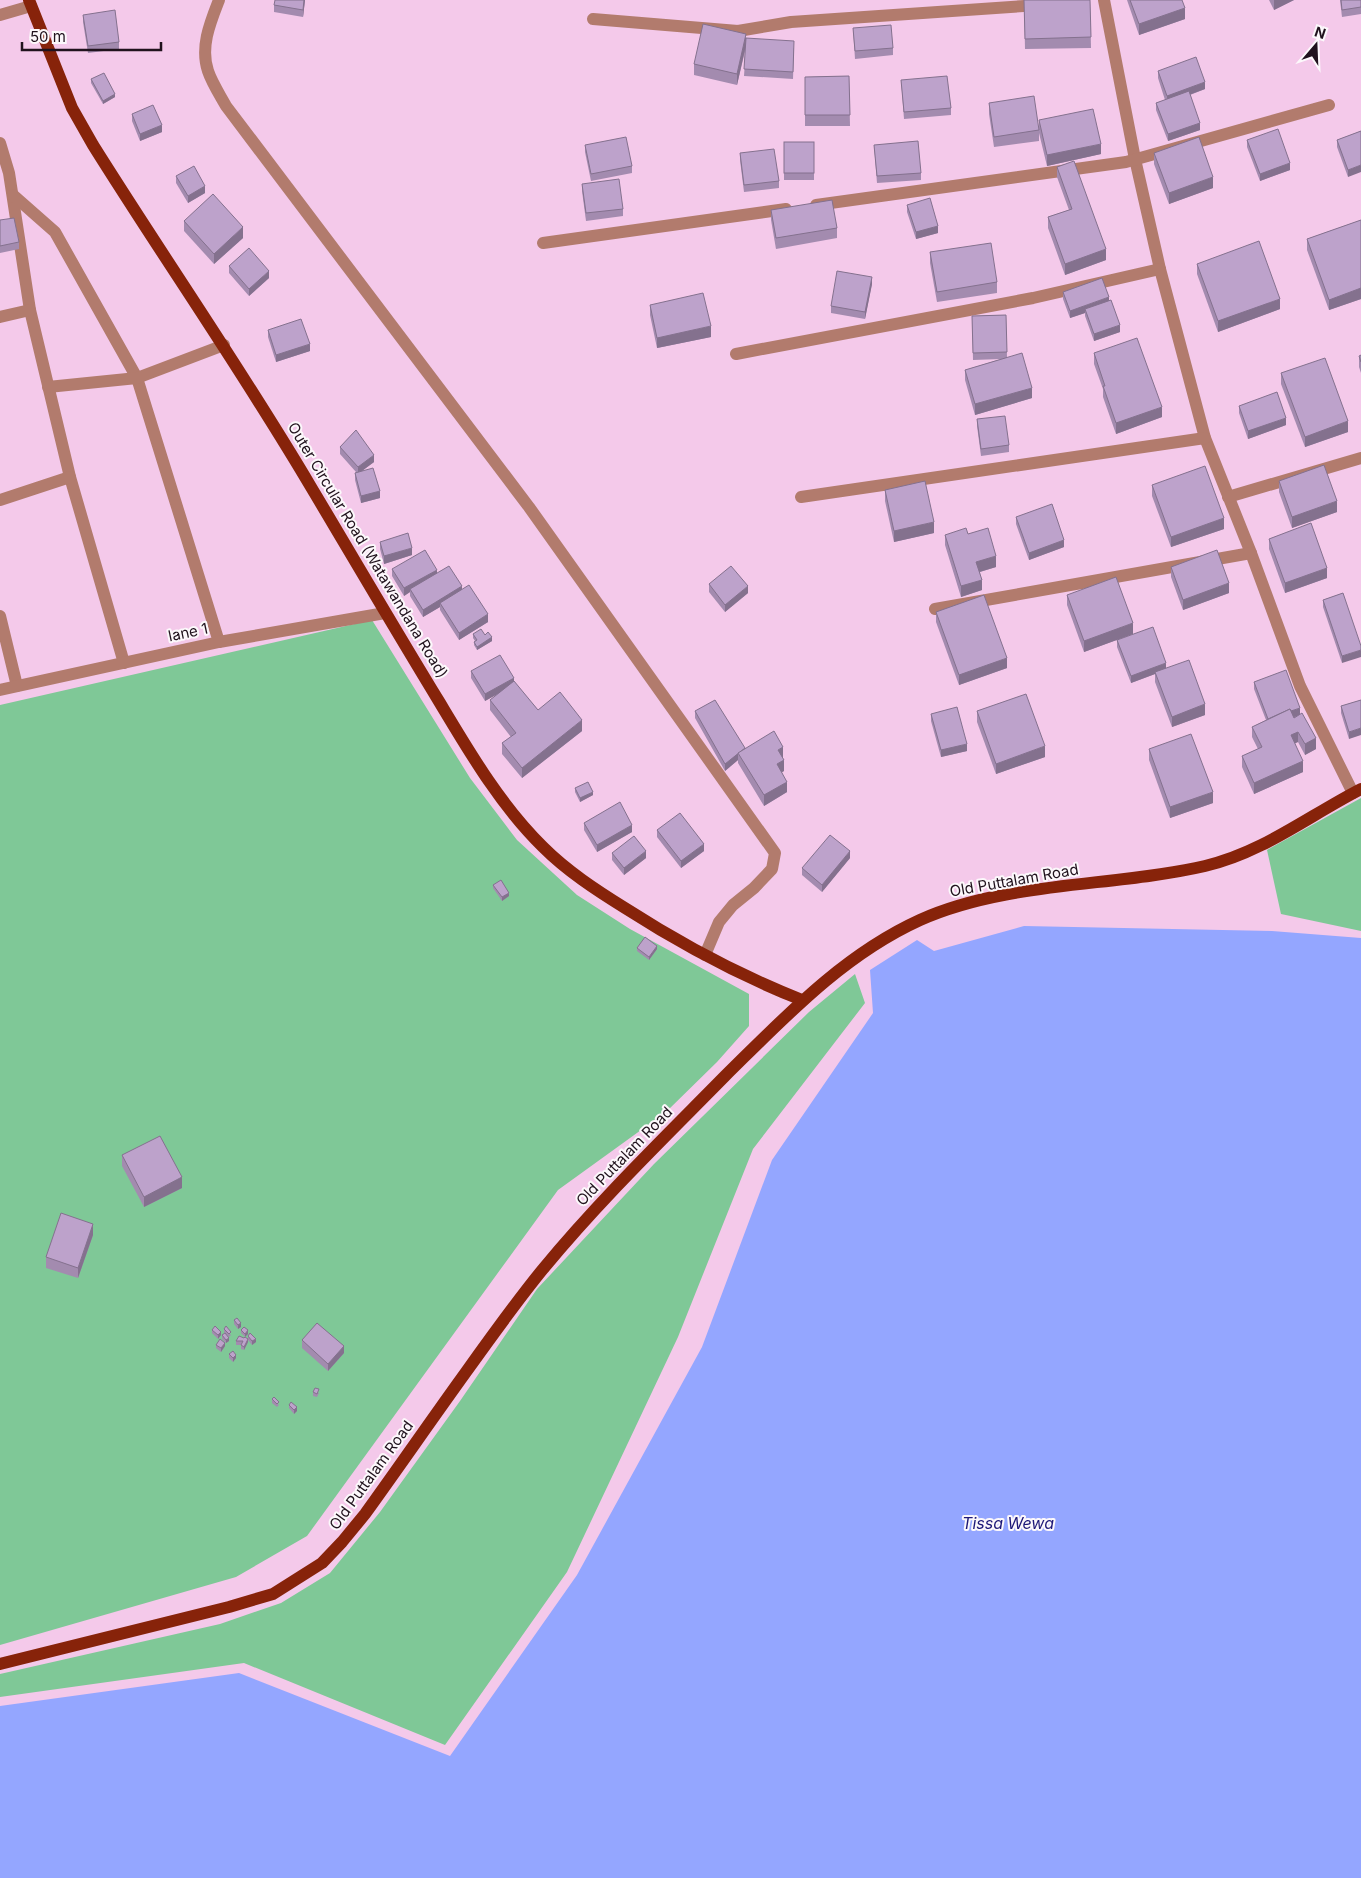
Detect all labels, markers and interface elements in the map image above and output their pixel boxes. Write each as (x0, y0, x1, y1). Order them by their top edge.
scale bar (22, 20, 161, 52)
north arrow (1291, 20, 1341, 70)
text: N (1313, 22, 1328, 42)
text: 50 m (30, 27, 66, 46)
street label: Outer Circular Road (Watawandana Road) (284, 419, 452, 681)
street label: lane 1 (166, 619, 210, 645)
street label: Old Puttalam Road (948, 859, 1080, 901)
street label: Old Puttalam Road (572, 1102, 676, 1210)
street label: Old Puttalam Road (325, 1417, 417, 1533)
water label: Tissa Wewa (962, 1513, 1054, 1533)

